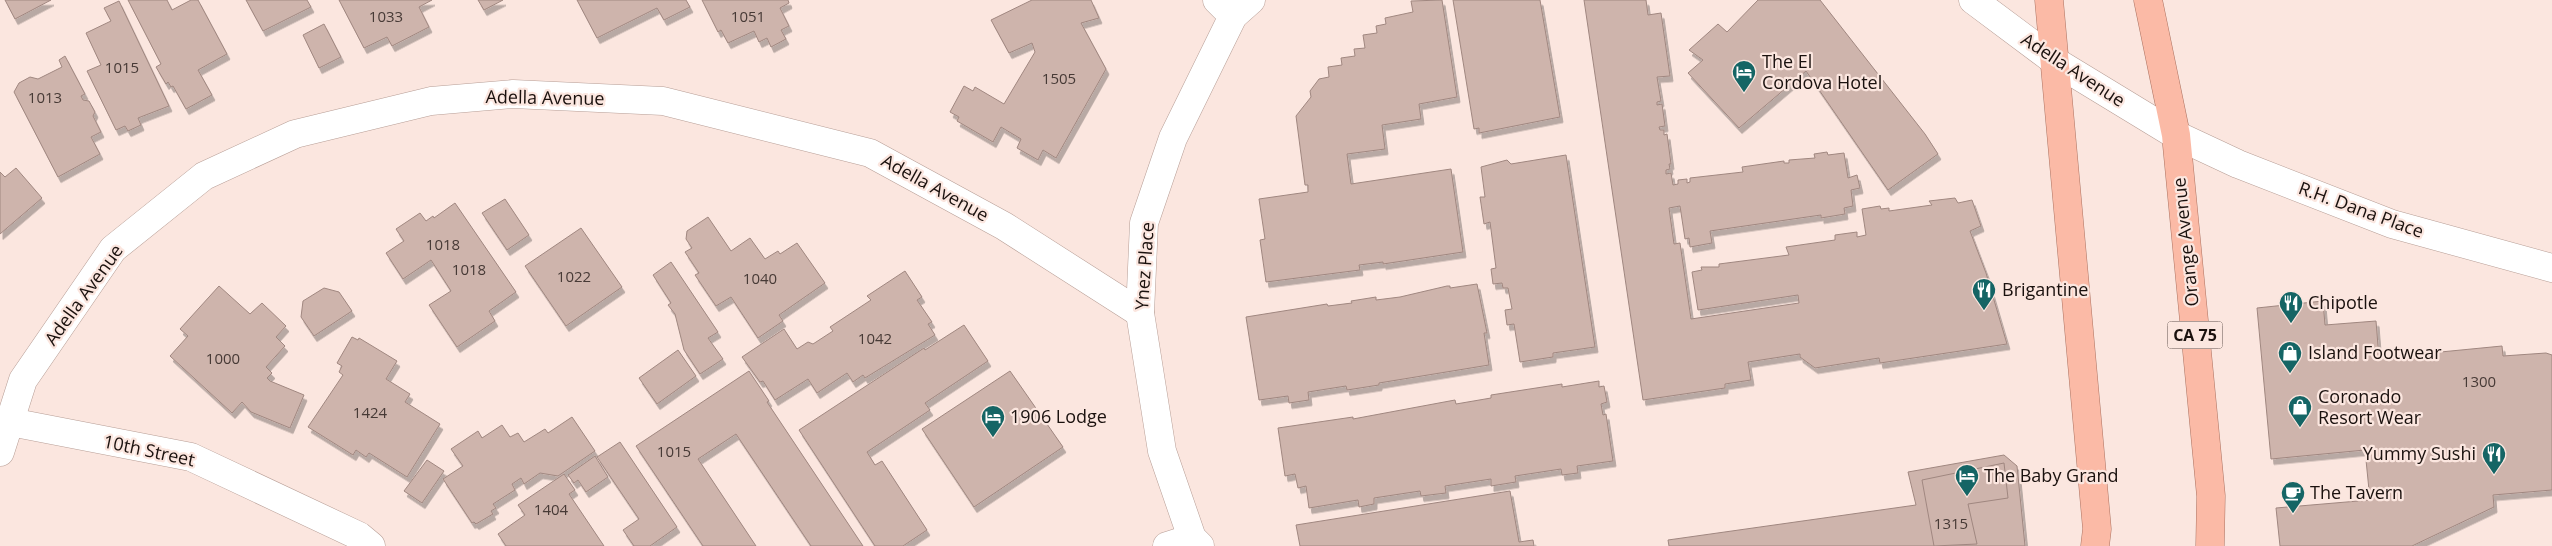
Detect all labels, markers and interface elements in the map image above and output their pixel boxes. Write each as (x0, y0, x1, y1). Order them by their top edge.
house number: 1033 (369, 6, 403, 26)
house number: 1051 (731, 6, 765, 26)
street label: Adella Avenue (2017, 27, 2130, 112)
place label: The El Cordova Hotel (1762, 49, 1882, 94)
house number: 1015 (105, 57, 139, 77)
hotel icon: The El Cordova Hotel (1731, 59, 1757, 93)
house number: 1505 (1042, 68, 1076, 88)
street label: Adella Avenue (485, 84, 605, 110)
house number: 1013 (28, 87, 62, 107)
street label: Adella Avenue (878, 148, 993, 226)
street label: R.H. Dana Place (2295, 175, 2427, 243)
street label: Orange Avenue (2166, 176, 2204, 308)
street label: Ynez Place (1129, 221, 1159, 311)
house number: 1018 (426, 234, 460, 254)
street label: Adella Avenue (39, 239, 128, 350)
house number: 1018 (452, 259, 486, 279)
house number: 1022 (557, 266, 591, 286)
house number: 1040 (743, 268, 777, 288)
restaurant icon: Brigantine (1971, 277, 1997, 311)
place label: Brigantine (2002, 277, 2088, 301)
restaurant icon: Chipotle (2278, 290, 2304, 324)
place label: Chipotle (2308, 290, 2378, 314)
road number: CA 75 (2168, 322, 2222, 348)
house number: 1042 (858, 328, 892, 348)
shop icon: Island Footwear (2277, 340, 2303, 374)
place label: Island Footwear (2308, 340, 2442, 364)
house number: 1000 (206, 348, 240, 368)
house number: 1300 (2462, 371, 2496, 391)
place label: Coronado Resort Wear (2318, 384, 2422, 429)
shop icon: Coronado Resort Wear (2287, 394, 2313, 428)
house number: 1424 (353, 402, 388, 422)
hotel icon: 1906 Lodge (980, 404, 1006, 438)
place label: 1906 Lodge (1010, 404, 1107, 428)
street label: 10th Street (101, 429, 197, 471)
house number: 1015 (657, 441, 691, 461)
place label: Yummy Sushi (2363, 441, 2476, 465)
restaurant icon: Yummy Sushi (2481, 441, 2507, 475)
hotel icon: The Baby Grand (1954, 463, 1980, 497)
place label: The Baby Grand (1984, 463, 2119, 487)
cafe icon: The Tavern (2280, 480, 2306, 514)
place label: The Tavern (2310, 480, 2403, 504)
house number: 1404 (534, 499, 569, 519)
house number: 1315 (1934, 513, 1968, 533)

